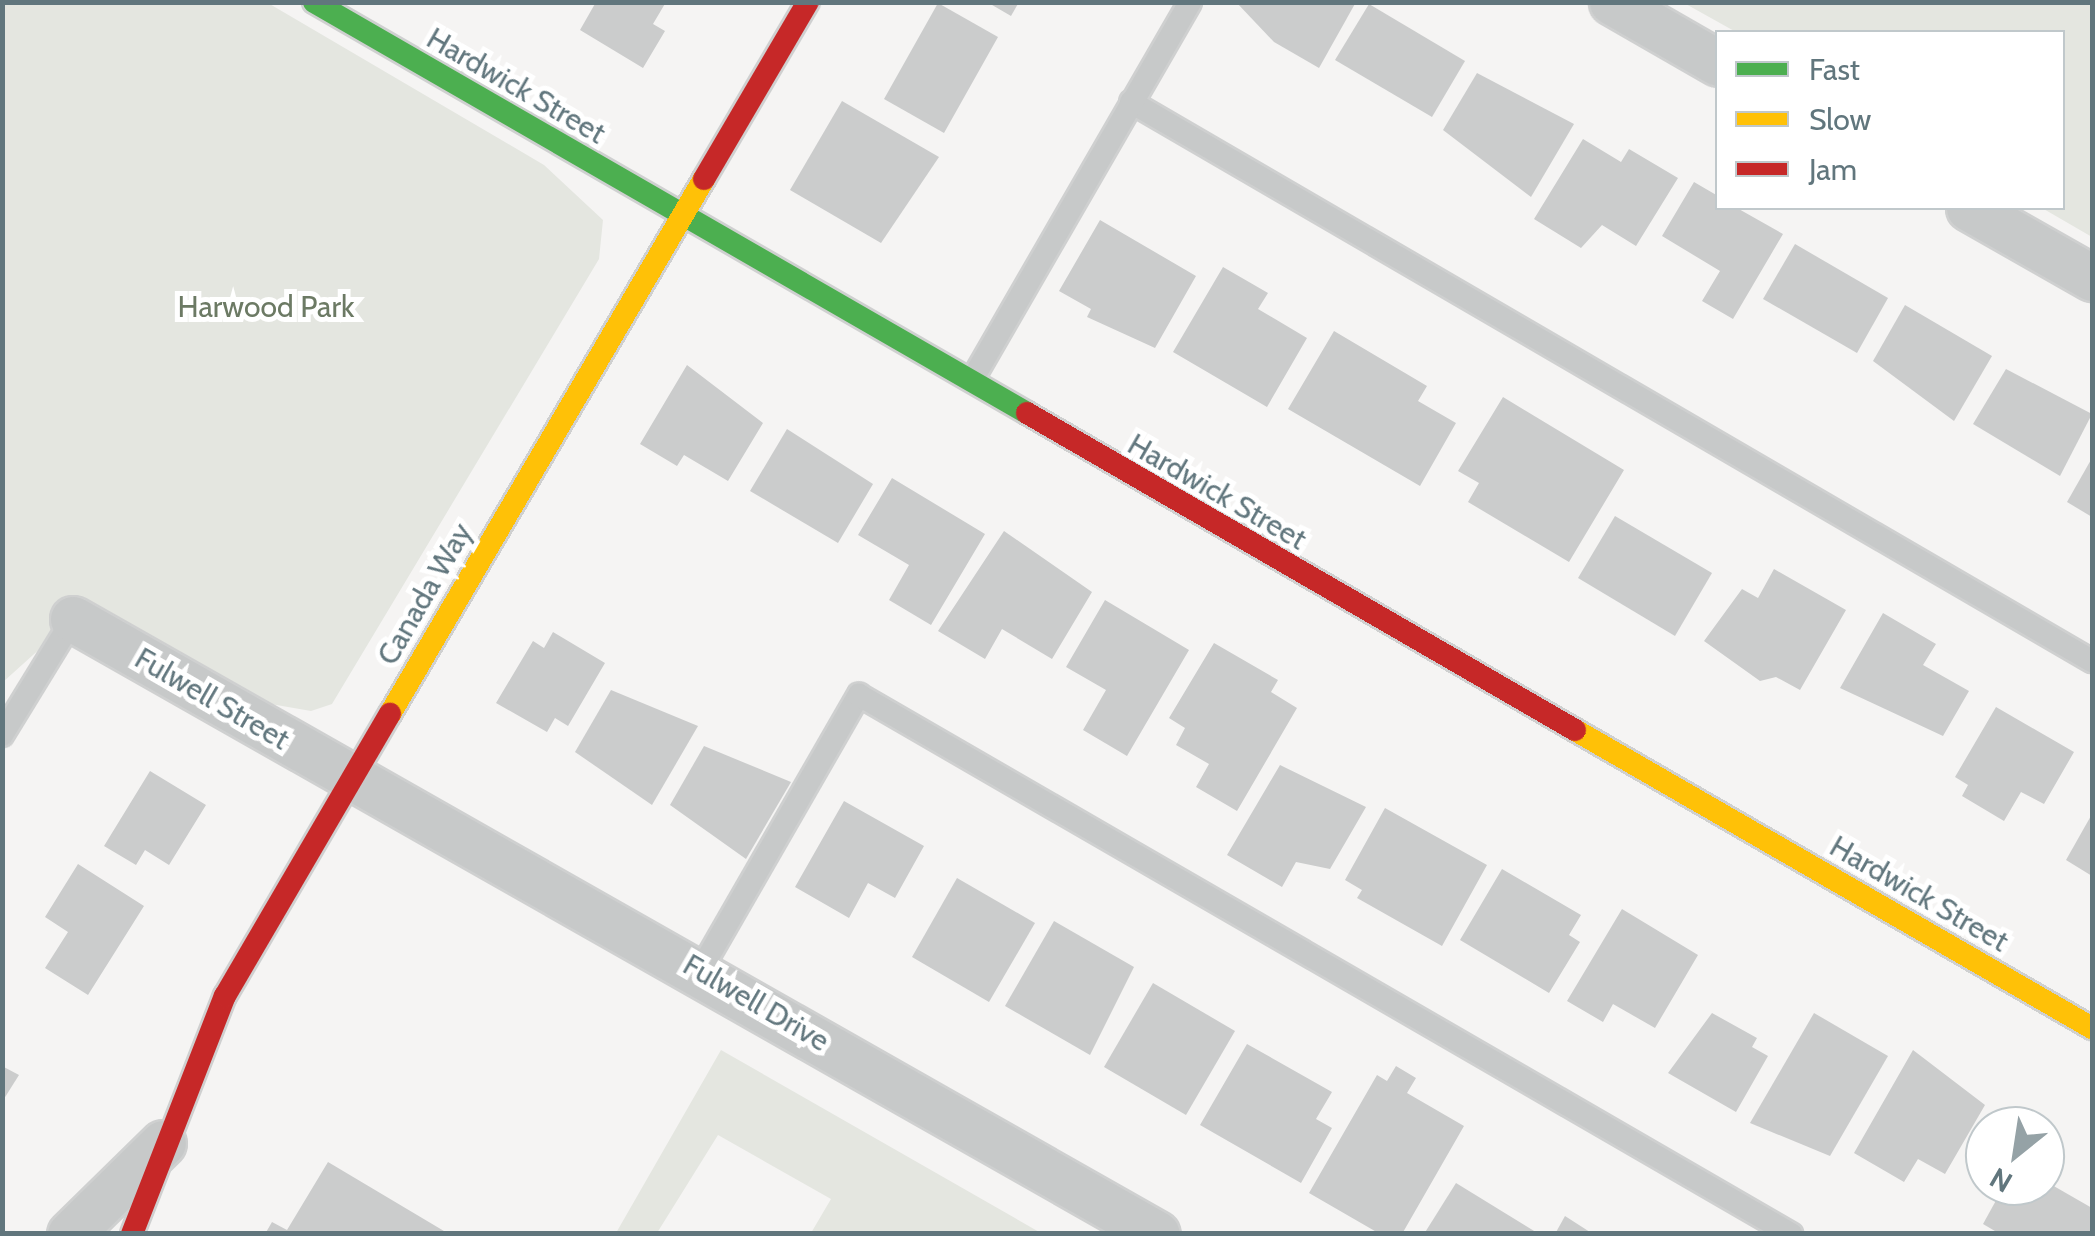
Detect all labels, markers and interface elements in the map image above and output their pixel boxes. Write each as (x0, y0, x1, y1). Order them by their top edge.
street label: Hardwick Street (420, 20, 612, 152)
legend (1715, 30, 2065, 210)
text: Fast (1809, 51, 1860, 88)
text: Slow (1809, 101, 1871, 138)
text: Jam (1809, 151, 1857, 188)
park label: Harwood Park (178, 289, 354, 325)
street label: Hardwick Street (1121, 426, 1313, 558)
street label: Canada Way (370, 517, 480, 671)
street label: Fulwell Street (128, 640, 296, 758)
street label: Hardwick Street (1823, 828, 2015, 960)
street label: Fulwell Drive (677, 947, 835, 1059)
north arrow (1965, 1106, 2065, 1206)
text: N (1984, 1161, 2018, 1200)

